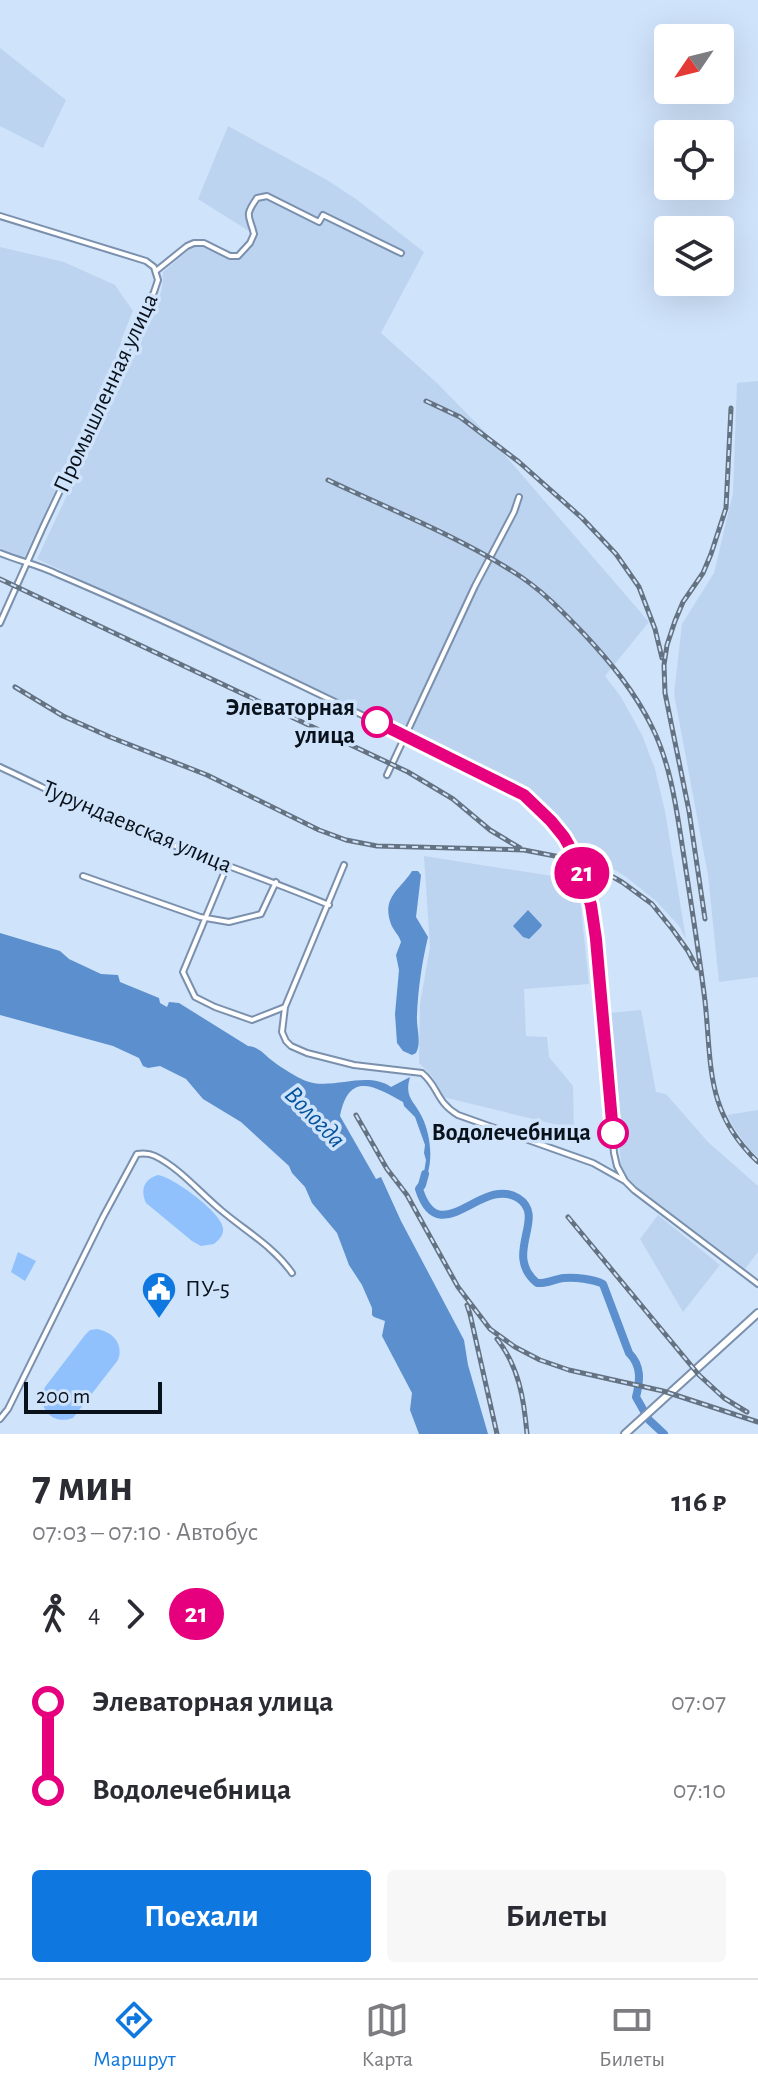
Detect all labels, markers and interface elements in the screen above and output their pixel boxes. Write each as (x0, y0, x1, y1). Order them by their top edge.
north arrow (654, 24, 734, 104)
map controls (654, 24, 734, 296)
button: locate (654, 120, 734, 200)
button: layers (654, 216, 734, 296)
street label: Промышленная улица (49, 290, 163, 496)
place label: Элеваторная улица (225, 696, 355, 748)
marker: Элеваторная улица (362, 707, 392, 737)
street label: Турундаевская улица (39, 776, 235, 878)
line badge: 21 (546, 847, 618, 899)
text: 21 (570, 859, 594, 887)
water label: Вологда (280, 1081, 350, 1153)
marker: Водолечебница (598, 1118, 628, 1148)
place label: Водолечебница (432, 1121, 591, 1145)
public building icon: ПУ-5 (140, 1270, 178, 1320)
place label: ПУ-5 (185, 1277, 230, 1301)
scale bar (24, 1378, 162, 1414)
text: 200 m (36, 1385, 90, 1407)
text: 7 мин (32, 1465, 133, 1509)
text: 116 ₽ (671, 1487, 726, 1517)
text: 07:03 – 07:10 · Автобус (32, 1519, 258, 1545)
icon: walk (32, 1592, 76, 1636)
icon: forward (113, 1592, 157, 1636)
text: 21 (185, 1600, 208, 1628)
text: 4 (88, 1601, 101, 1627)
text: Элеваторная улица (92, 1687, 333, 1717)
text: 07:07 (671, 1689, 726, 1715)
text: Водолечебница (92, 1775, 291, 1805)
text: 07:10 (673, 1777, 726, 1803)
button: Поехали (32, 1870, 371, 1962)
button: Билеты (387, 1870, 726, 1962)
tab: Маршрут (93, 1998, 176, 2072)
tab: Карта (362, 1998, 413, 2072)
tab: Билеты (599, 1998, 665, 2072)

